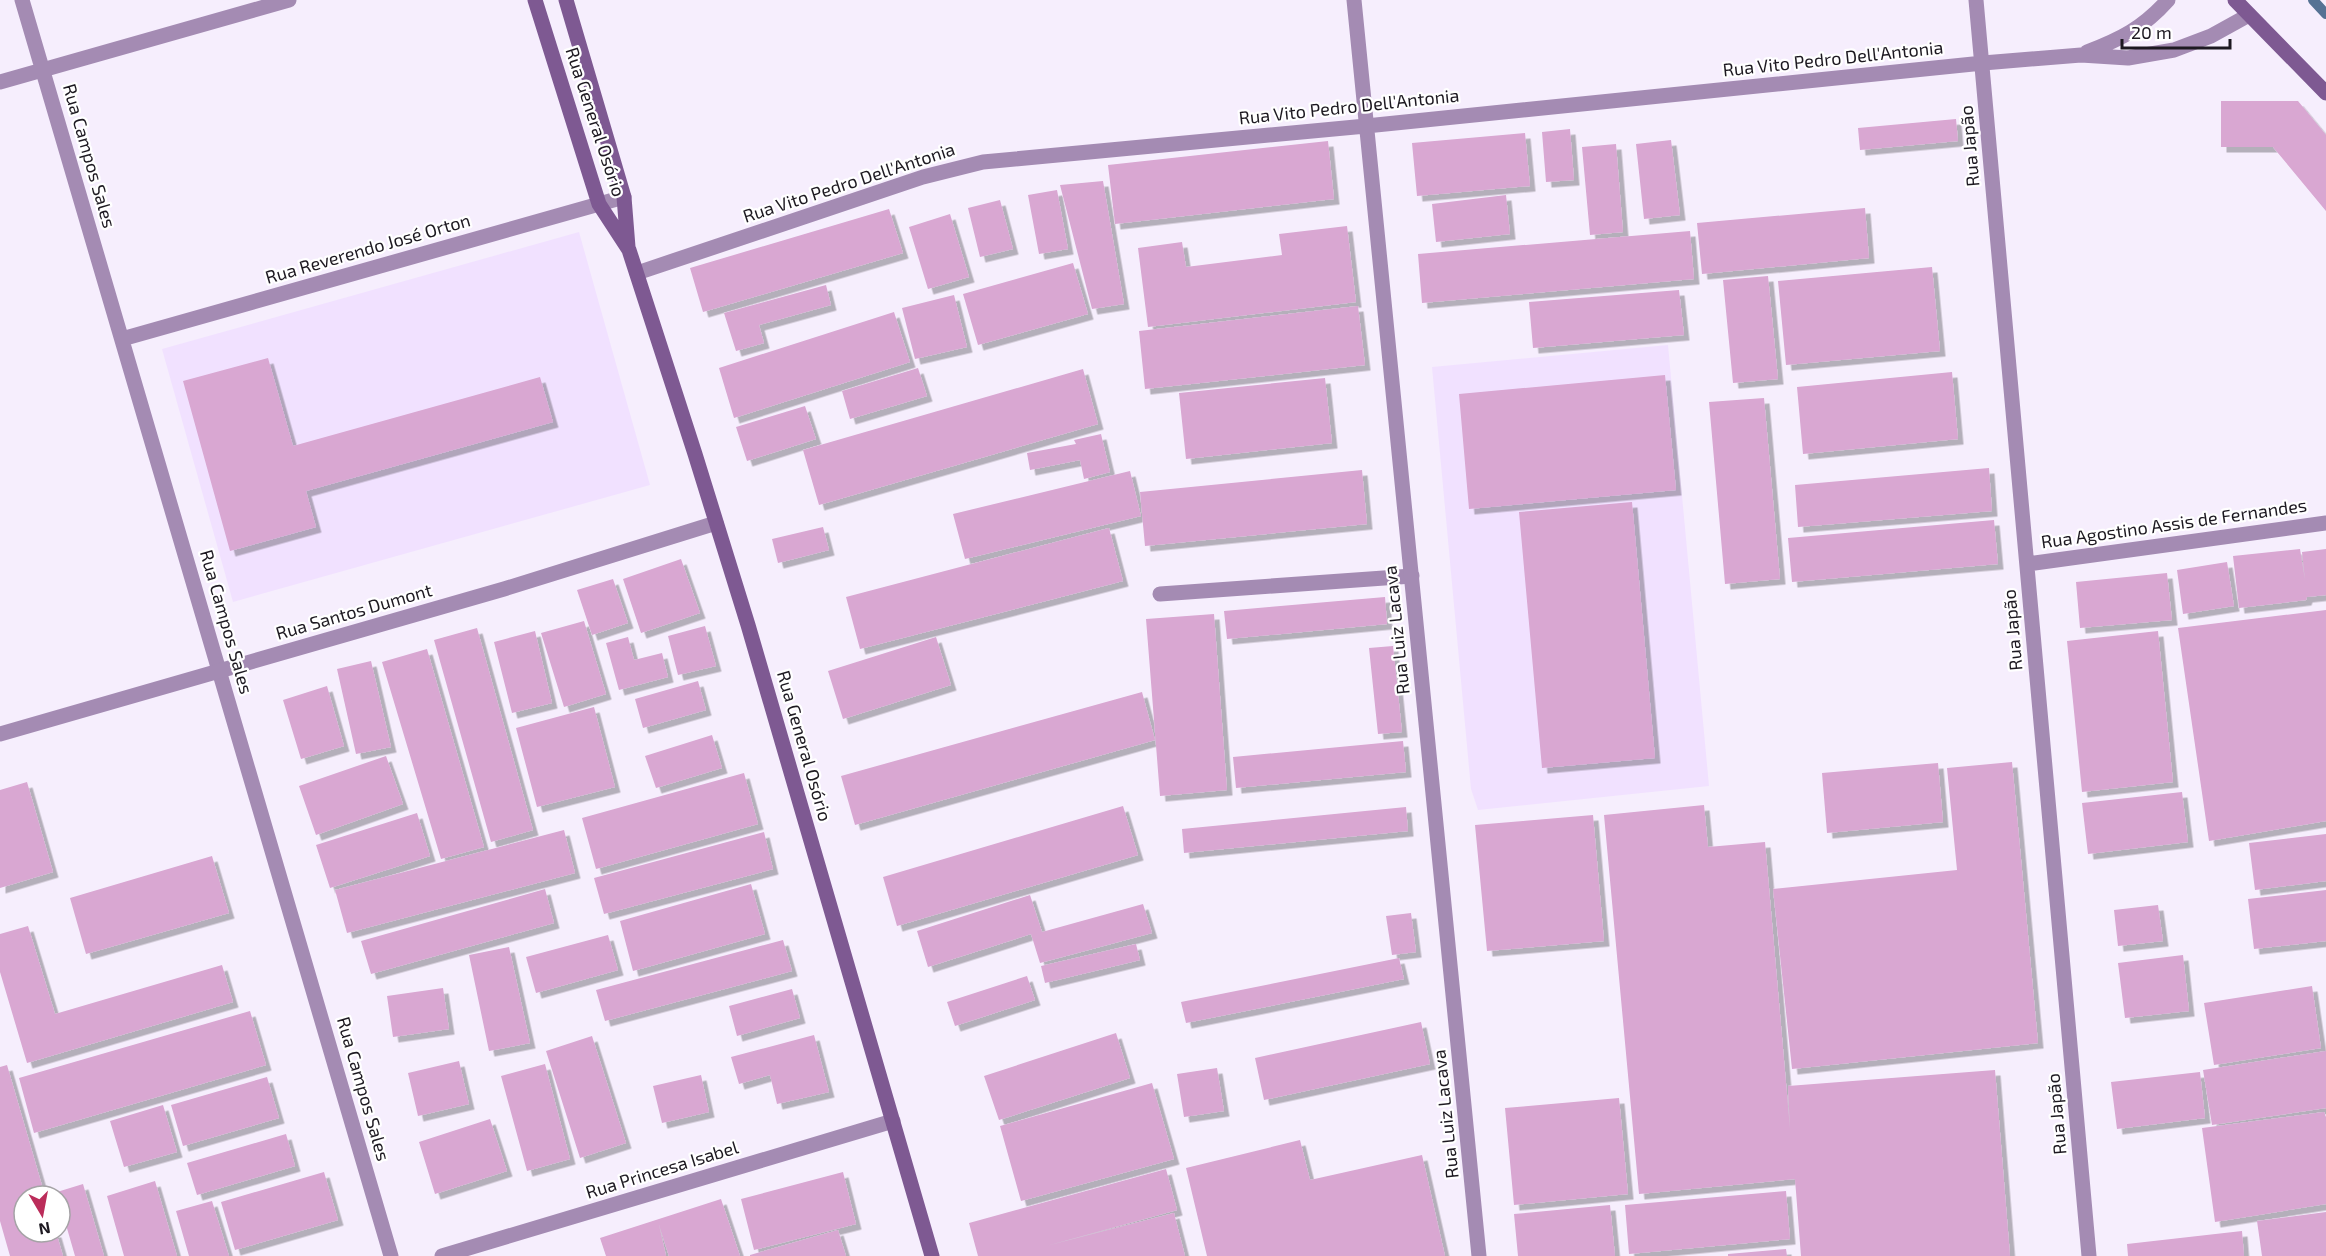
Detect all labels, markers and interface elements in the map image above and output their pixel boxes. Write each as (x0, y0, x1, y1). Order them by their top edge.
scale bar (2122, 12, 2230, 50)
text: 20 m (2131, 21, 2172, 43)
street label: Rua Vito Pedro Dell'Antonia (1722, 35, 1944, 81)
street label: Rua General Osório (561, 44, 630, 199)
street label: Rua Campos Sales (59, 81, 121, 230)
street label: Rua Vito Pedro Dell'Antonia (1238, 83, 1460, 129)
street label: Rua Japão (1954, 105, 1984, 188)
street label: Rua Vito Pedro Dell'Antonia (740, 137, 958, 227)
street label: Rua Reverendo José Orton (263, 208, 473, 288)
street label: Rua Agostino Assis de Fernandes (2039, 493, 2308, 553)
street label: Rua Campos Sales (196, 547, 258, 696)
street label: Rua Luiz Lacava (1378, 565, 1414, 696)
street label: Rua Santos Dumont (273, 578, 435, 644)
street label: Rua Japão (1997, 589, 2027, 672)
street label: Rua General Osório (773, 668, 837, 824)
street label: Rua Campos Sales (333, 1014, 395, 1163)
street label: Rua Luiz Lacava (1427, 1049, 1463, 1180)
street label: Rua Japão (2041, 1073, 2071, 1156)
street label: Rua Princesa Isabel (583, 1135, 741, 1203)
north arrow (12, 1184, 72, 1244)
text: N (37, 1219, 52, 1240)

